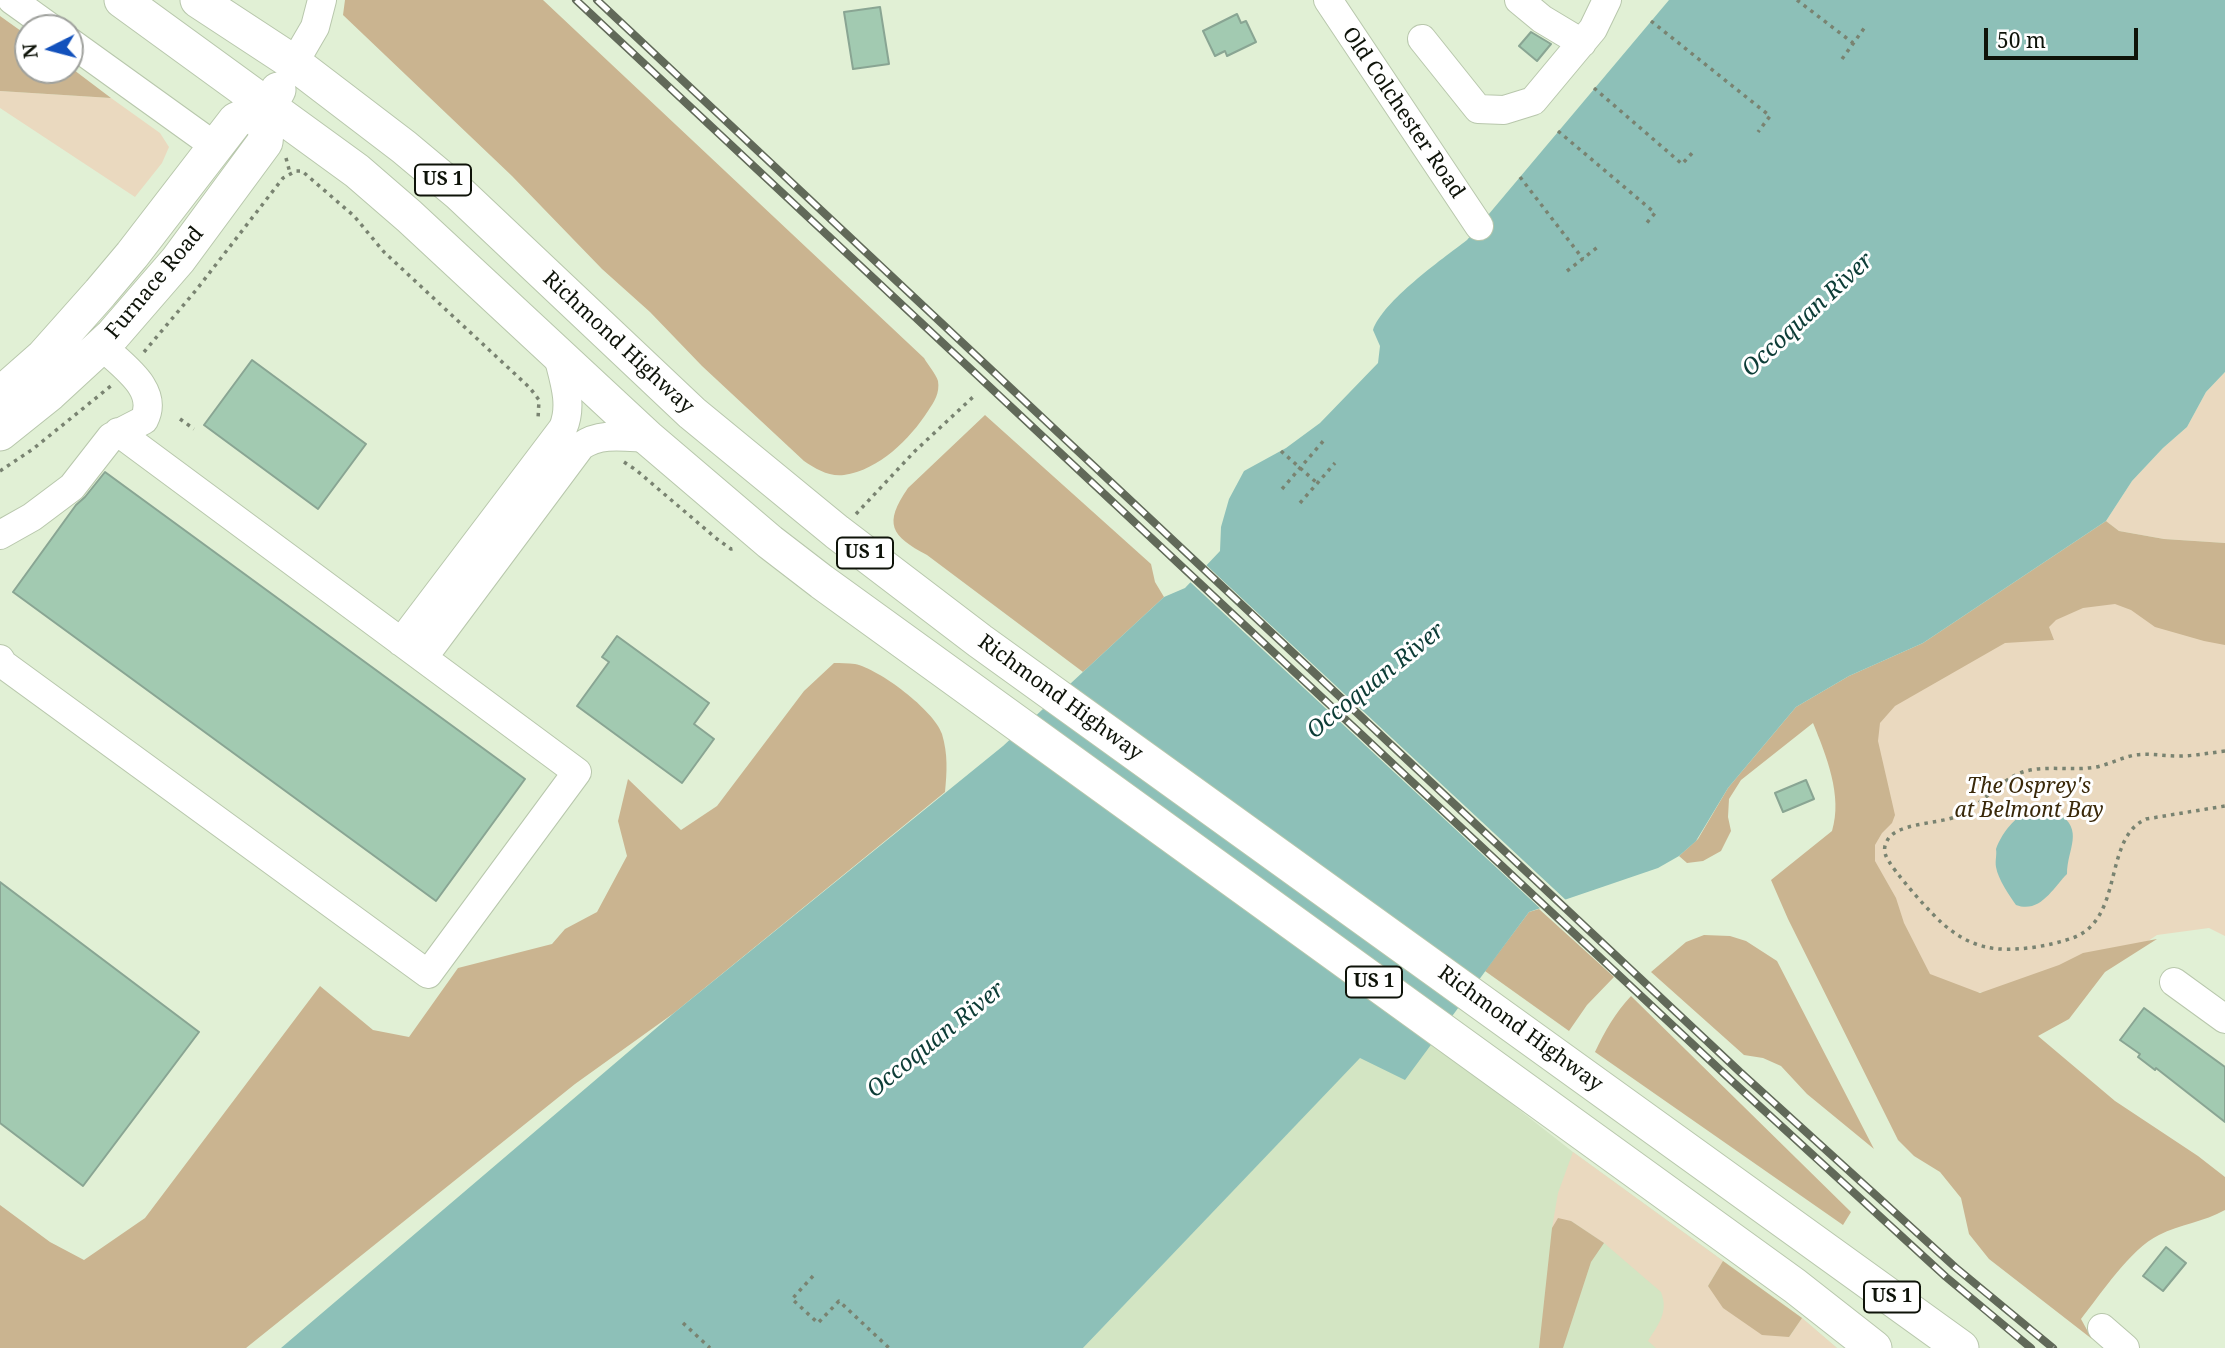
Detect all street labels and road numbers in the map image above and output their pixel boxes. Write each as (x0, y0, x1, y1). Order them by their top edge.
street label: Old Colchester Road (1336, 23, 1470, 203)
road number: US 1 (415, 164, 471, 196)
street label: Furnace Road (101, 222, 209, 344)
street label: Richmond Highway (537, 266, 699, 420)
road number: US 1 (837, 538, 893, 568)
street label: Richmond Highway (973, 630, 1147, 766)
street label: Richmond Highway (1433, 961, 1607, 1097)
road number: US 1 (1346, 966, 1402, 998)
road number: US 1 (1864, 1282, 1920, 1312)

